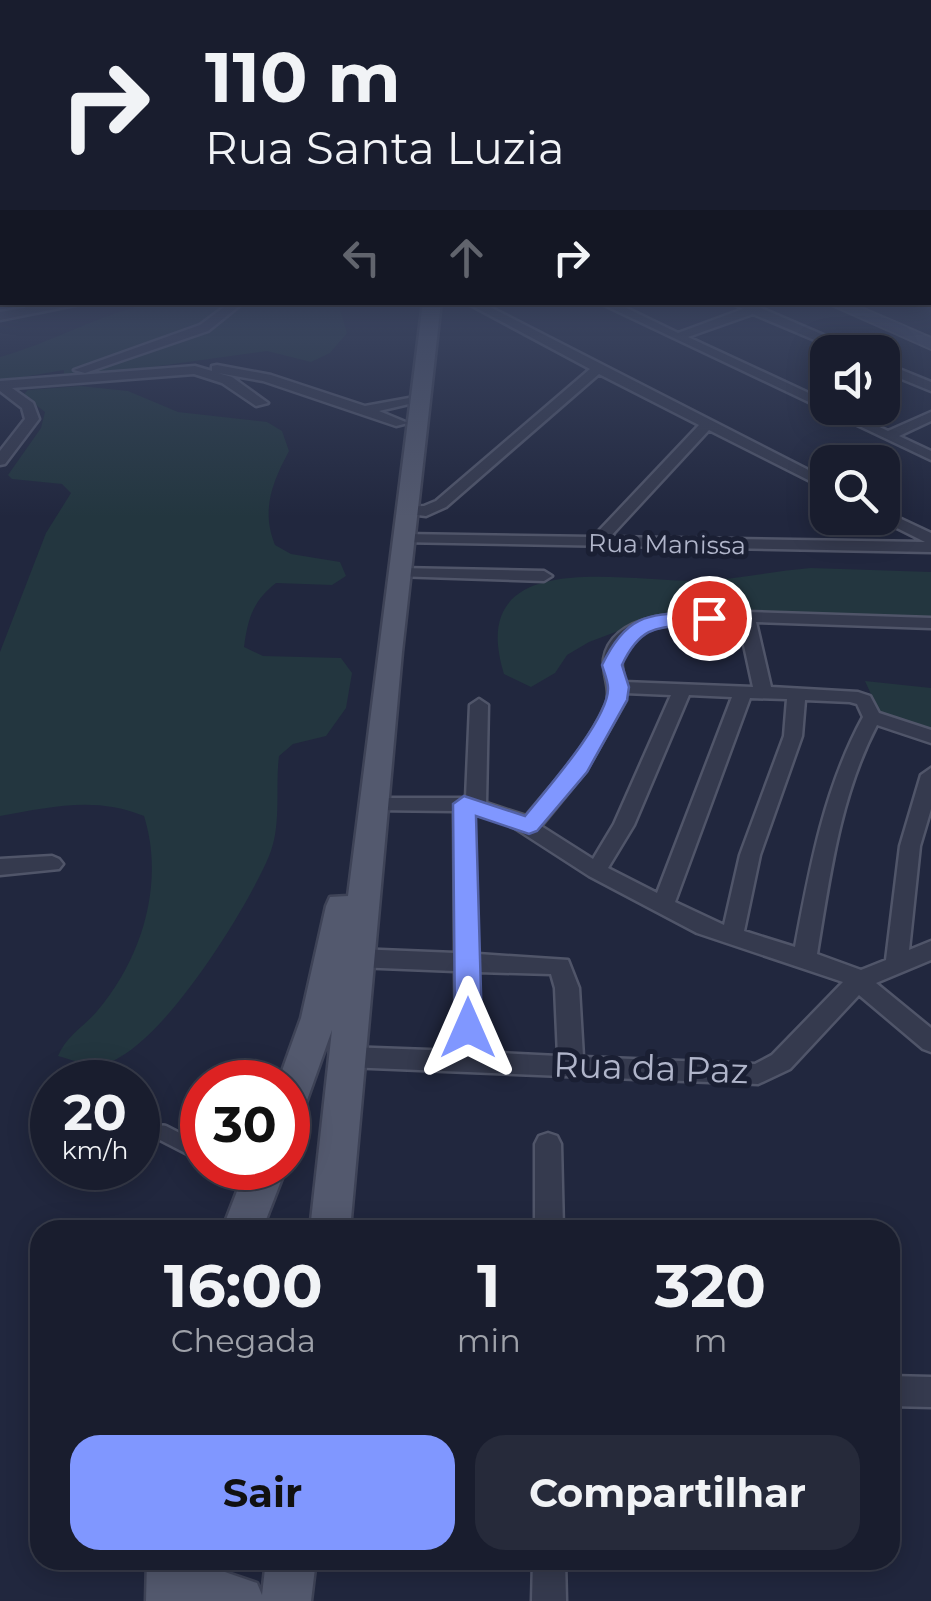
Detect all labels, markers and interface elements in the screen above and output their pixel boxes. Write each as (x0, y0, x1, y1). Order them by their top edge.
text: 110 m (205, 34, 401, 120)
icon: right (40, 40, 170, 170)
text: Rua Santa Luzia (205, 120, 565, 175)
icon: left (334, 230, 389, 285)
icon: ahead (439, 230, 494, 285)
icon: right (544, 230, 599, 285)
map controls (810, 335, 900, 535)
button: sound (810, 335, 900, 425)
button: search (810, 445, 900, 535)
street label: Rua Manissa (588, 528, 746, 560)
pin (667, 576, 752, 661)
icon: arrive (682, 591, 737, 646)
position arrow (416, 976, 520, 1080)
street label: Rua da Paz (553, 1043, 749, 1092)
speed limit sign: 30 (180, 1060, 310, 1190)
text: 20 (63, 1082, 127, 1143)
text: km/h (62, 1135, 128, 1165)
text: 16:00 (164, 1249, 323, 1322)
text: 1 (477, 1249, 501, 1322)
text: 320 (655, 1249, 766, 1322)
text: Chegada (171, 1321, 316, 1360)
text: min (457, 1321, 521, 1360)
text: m (693, 1321, 727, 1360)
button: Sair (70, 1435, 455, 1550)
button: Compartilhar (475, 1435, 860, 1550)

